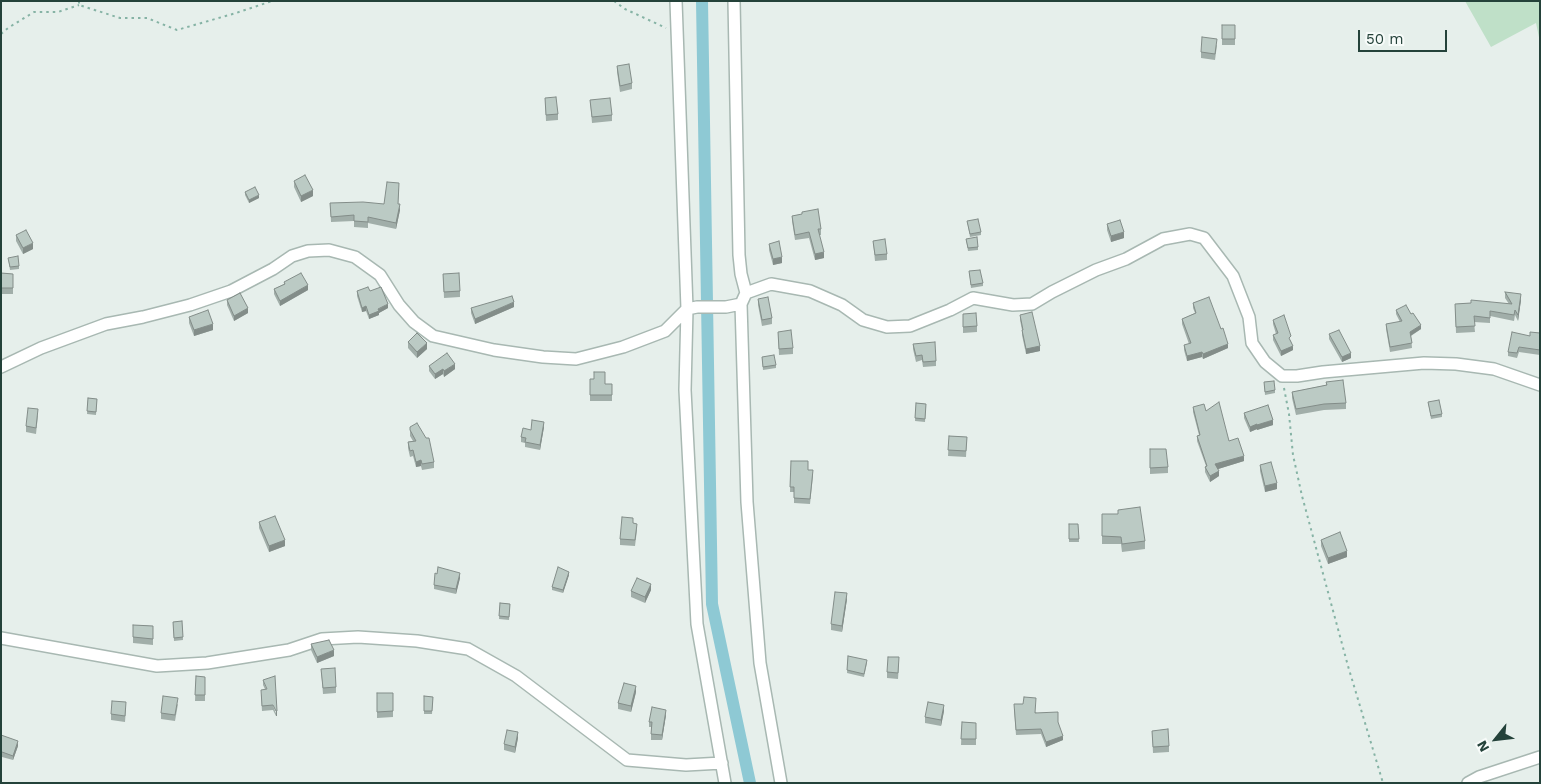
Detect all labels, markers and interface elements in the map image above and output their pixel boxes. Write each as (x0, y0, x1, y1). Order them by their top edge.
scale bar (1361, 20, 1450, 52)
text: 50 m (1366, 30, 1403, 48)
north arrow (1471, 714, 1521, 764)
text: N (1473, 738, 1492, 755)

